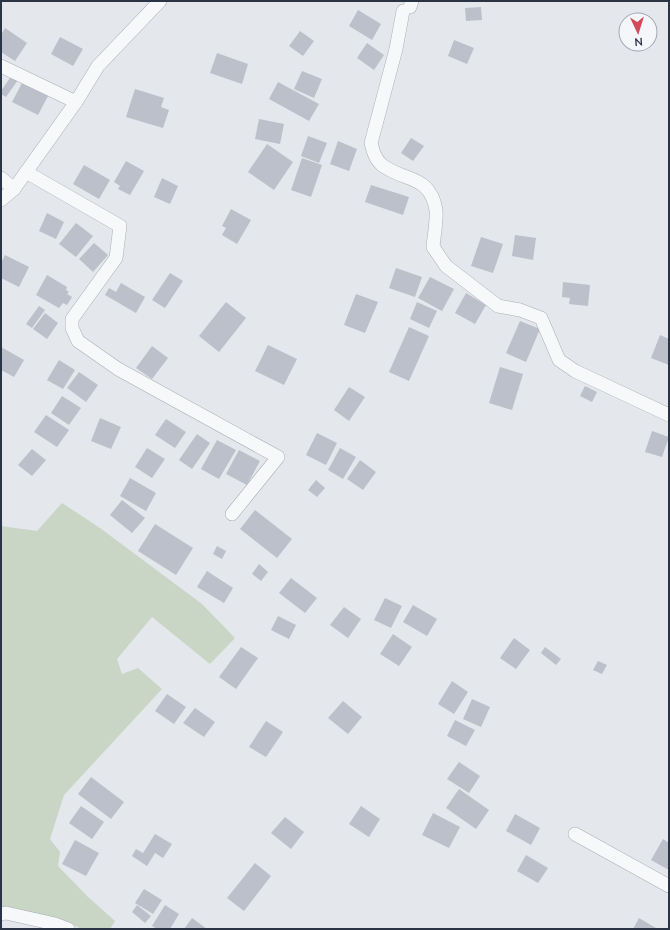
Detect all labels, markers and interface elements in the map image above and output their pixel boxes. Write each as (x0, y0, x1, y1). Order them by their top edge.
north arrow (618, 12, 658, 52)
text: N (634, 35, 643, 49)

